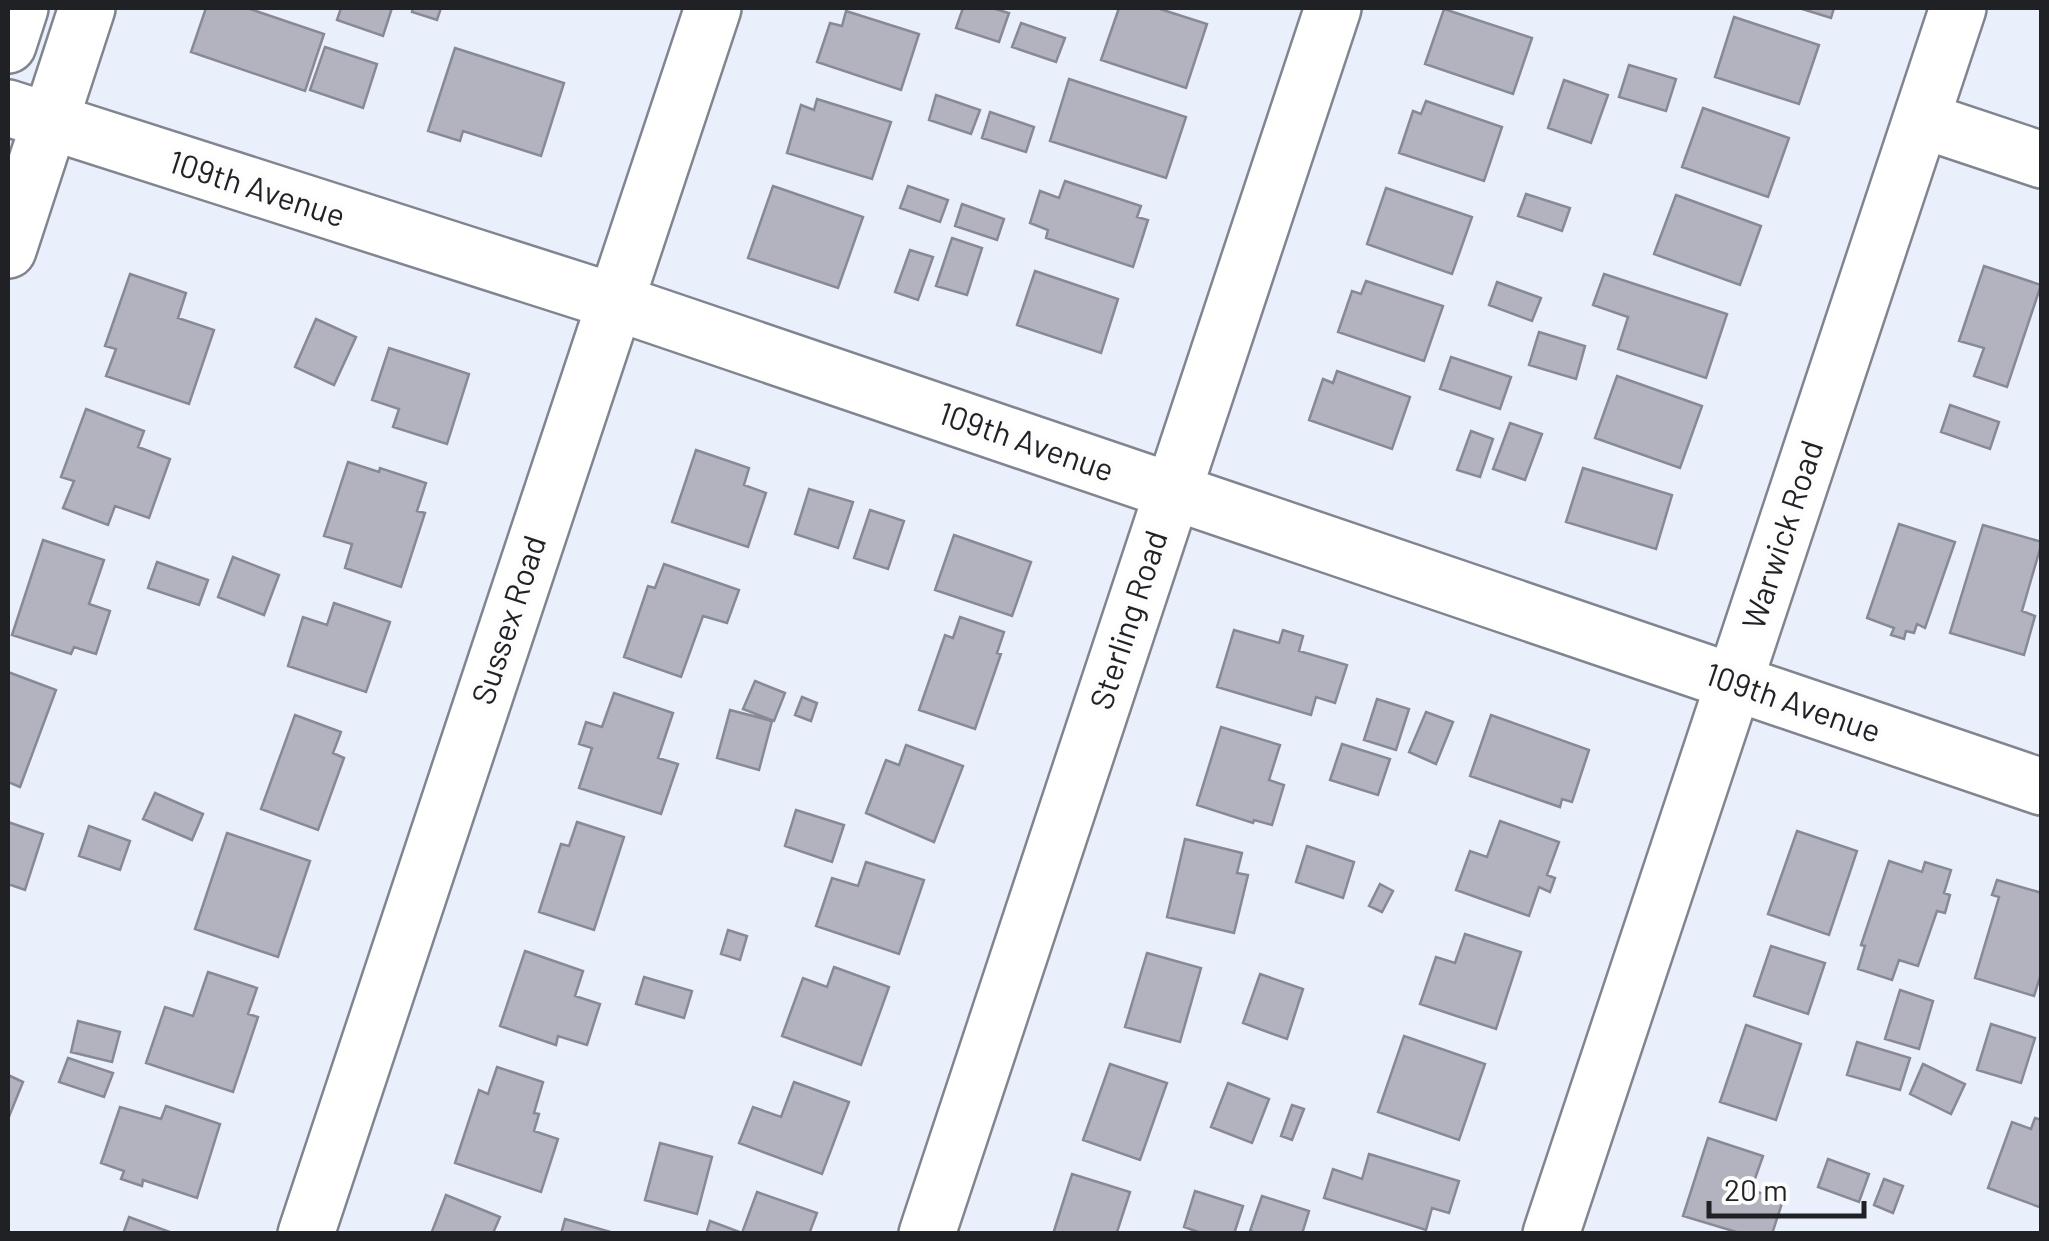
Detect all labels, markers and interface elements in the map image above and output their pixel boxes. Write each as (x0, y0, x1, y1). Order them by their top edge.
street label: 109th Avenue (165, 141, 350, 233)
street label: 109th Avenue (934, 392, 1119, 488)
street label: Warwick Road (1733, 435, 1830, 634)
street label: Sterling Road (1080, 525, 1174, 714)
street label: Sussex Road (462, 530, 552, 709)
street label: 109th Avenue (1701, 653, 1886, 749)
scale bar (1709, 1156, 1864, 1218)
text: 20 m (1724, 1171, 1788, 1207)

